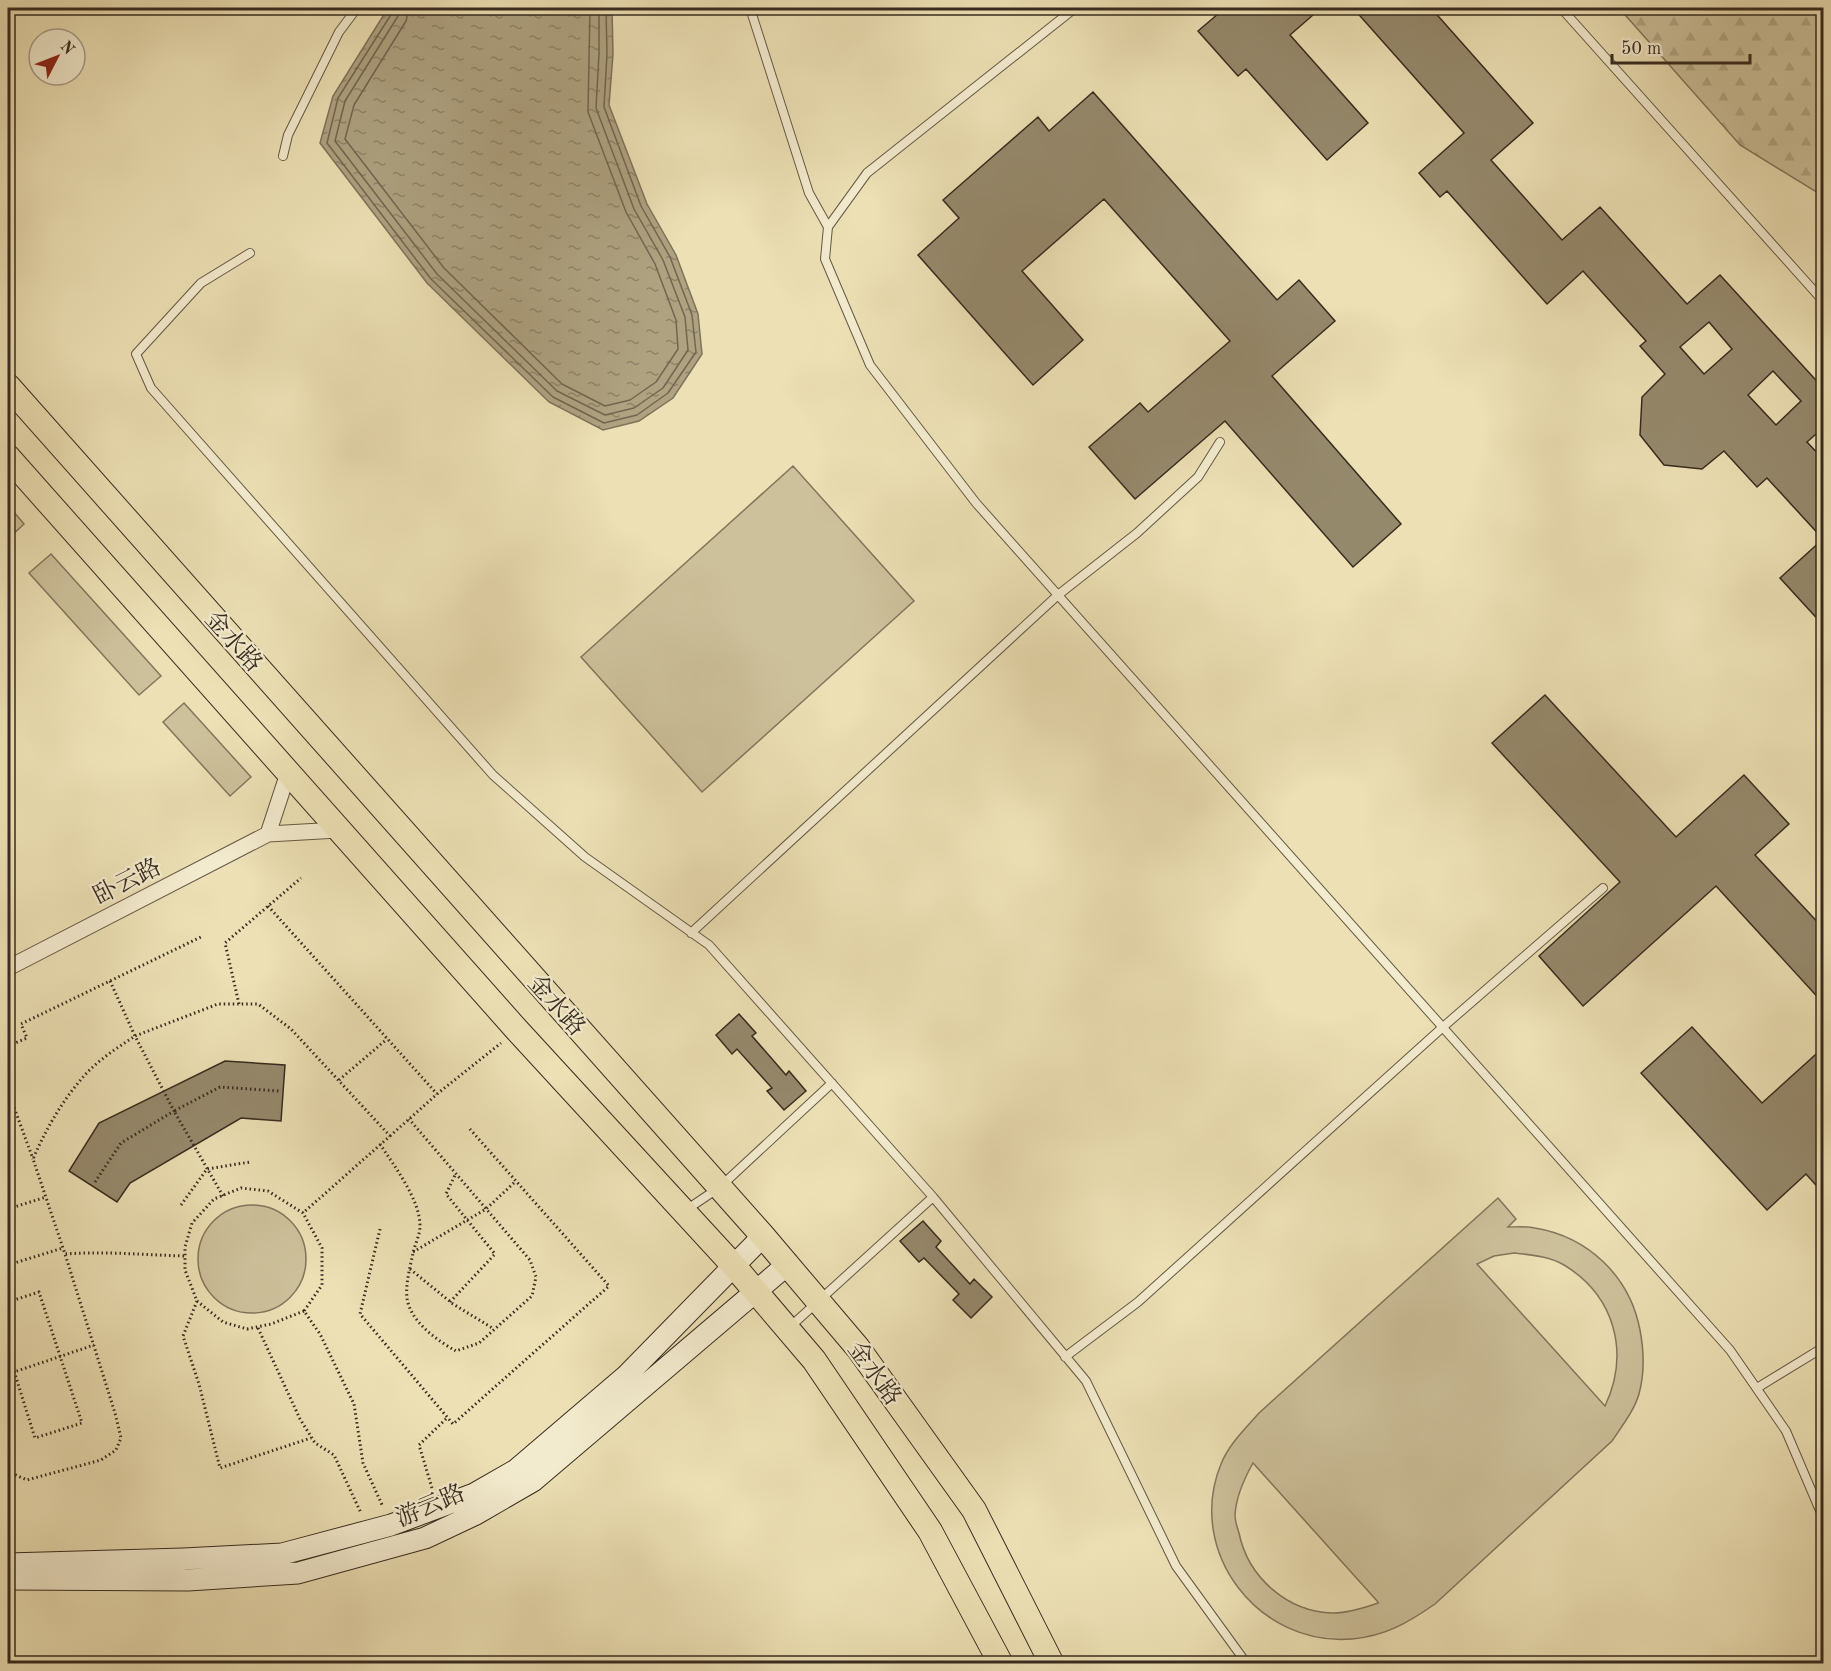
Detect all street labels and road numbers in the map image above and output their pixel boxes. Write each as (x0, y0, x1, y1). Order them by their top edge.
street label: 金水路 (200, 606, 268, 677)
street label: 卧云路 (89, 853, 165, 910)
street label: 金水路 (523, 970, 591, 1041)
street label: 金水路 (843, 1336, 907, 1410)
street label: 游云路 (392, 1479, 469, 1532)

